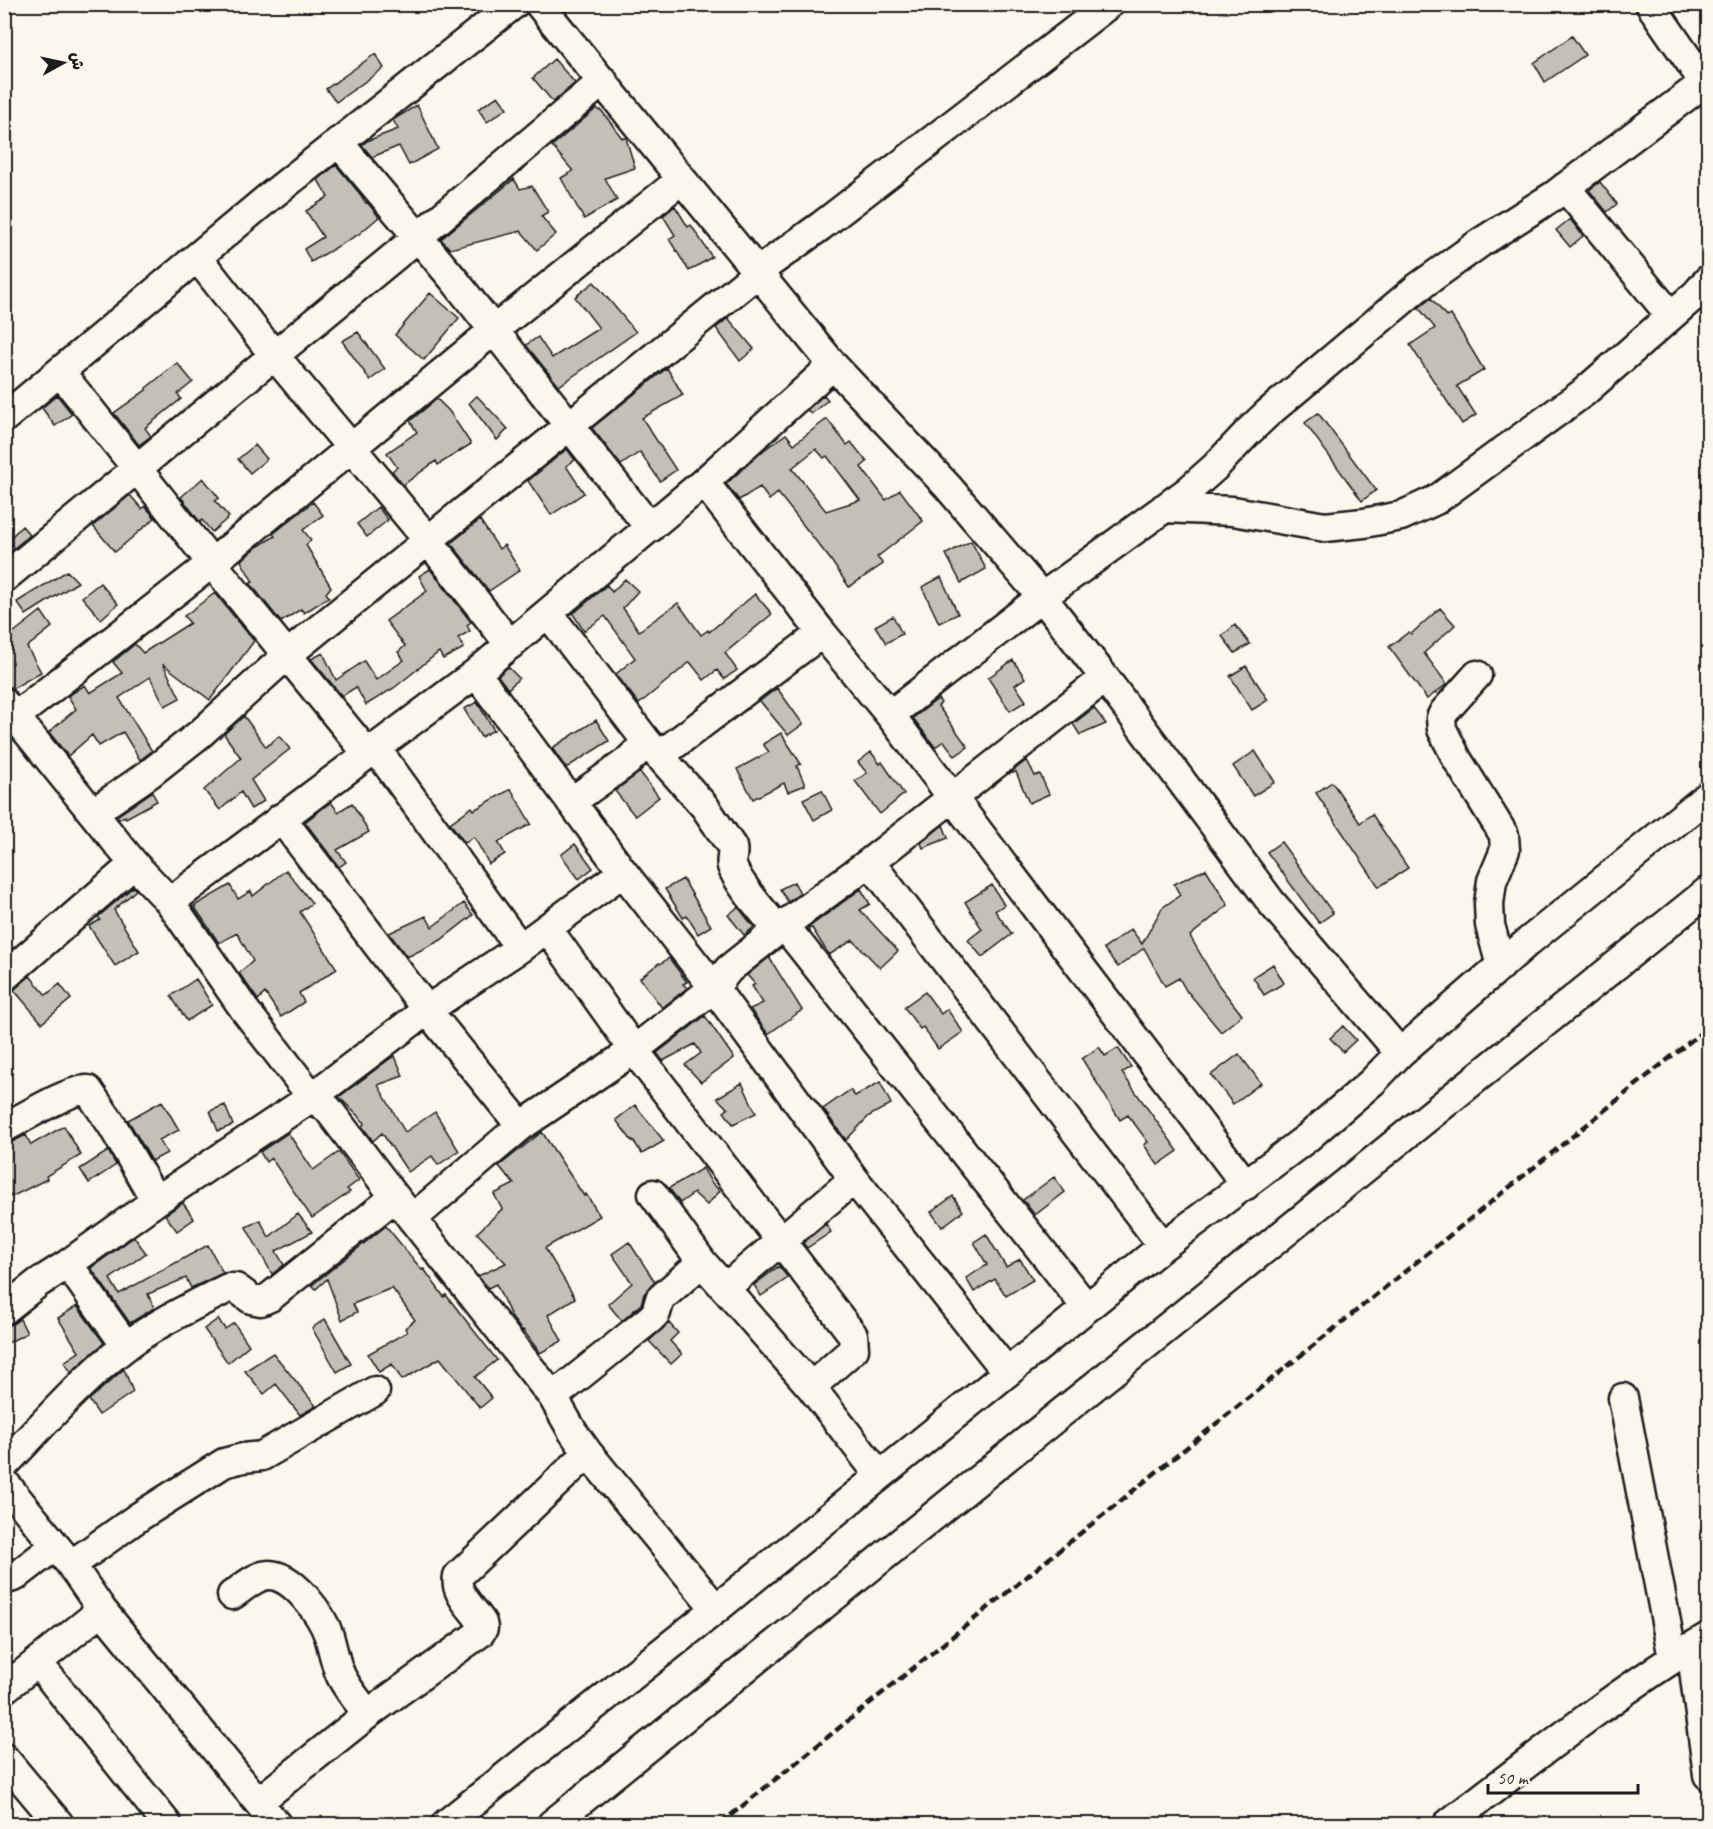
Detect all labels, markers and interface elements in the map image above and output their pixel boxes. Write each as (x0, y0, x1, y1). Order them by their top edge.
north arrow (33, 33, 93, 93)
text: ش (66, 51, 88, 71)
scale bar (1488, 1757, 1638, 1795)
text: 50 m (1497, 1767, 1530, 1789)

